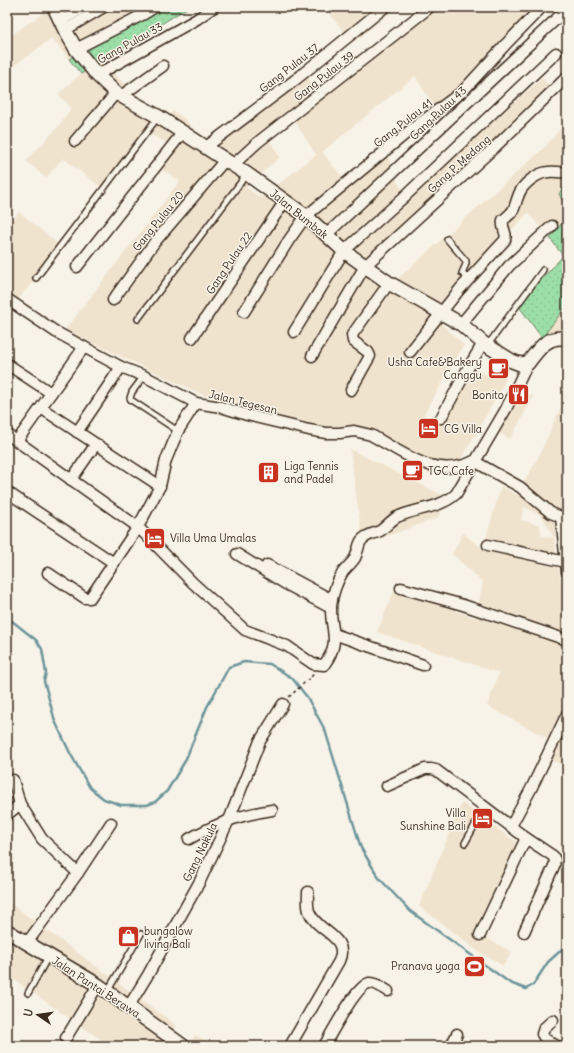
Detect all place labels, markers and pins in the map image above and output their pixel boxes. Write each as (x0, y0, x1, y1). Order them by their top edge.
place label: Usha Cafe&Bakery Canggu (388, 355, 483, 382)
cafe icon: Usha Cafe&Bakery Canggu (485, 355, 511, 381)
restaurant icon: Bonito (506, 382, 532, 408)
place label: Bonito (472, 388, 504, 402)
hotel icon: CG Villa (415, 416, 441, 442)
place label: CG Villa (444, 422, 482, 436)
cafe icon: TGC Cafe (399, 458, 425, 484)
building icon: Liga Tennis and Padel (256, 459, 282, 485)
place label: Liga Tennis and Padel (284, 459, 339, 486)
place label: TGC Cafe (428, 464, 474, 478)
hotel icon: Villa Uma Umalas (142, 525, 168, 551)
place label: Villa Uma Umalas (170, 531, 256, 545)
place label: Villa Sunshine Bali (400, 806, 466, 833)
hotel icon: Villa Sunshine Bali (469, 806, 495, 832)
shop icon: bungalow living Bali (115, 924, 141, 950)
place label: bungalow living Bali (144, 924, 193, 951)
sports icon: Pranava yoga (462, 953, 488, 979)
place label: Pranava yoga (391, 959, 460, 973)

